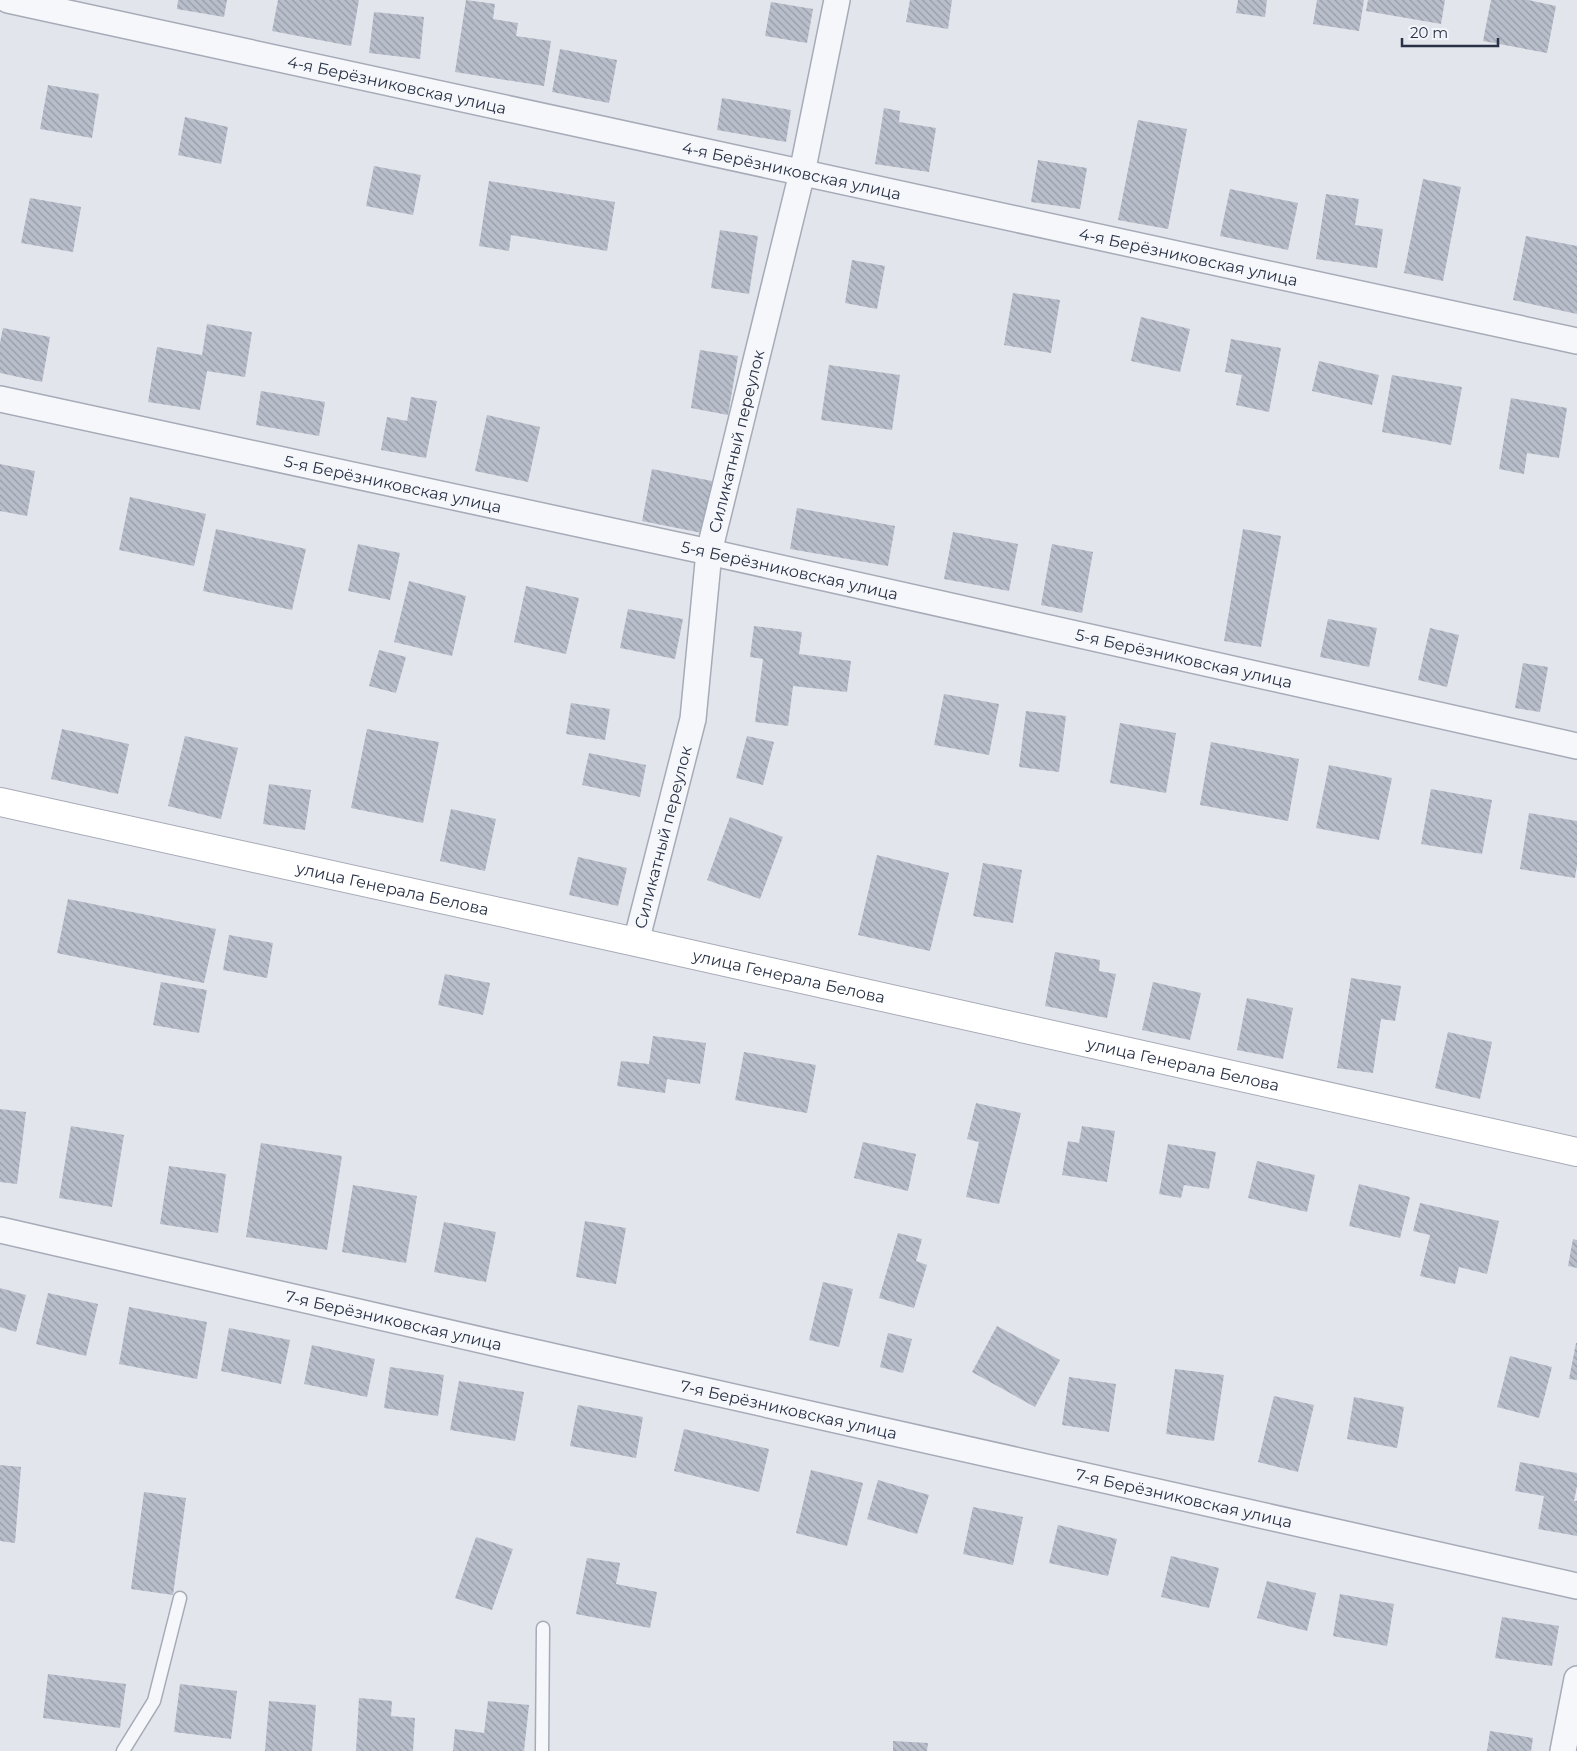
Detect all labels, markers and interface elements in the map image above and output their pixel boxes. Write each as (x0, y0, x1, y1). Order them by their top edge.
scale bar (1402, 15, 1498, 47)
text: 20 m (1410, 23, 1448, 42)
street label: 4-я Берёзниковская улица (286, 52, 508, 118)
street label: 4-я Берёзниковская улица (680, 137, 903, 203)
street label: 4-я Берёзниковская улица (1077, 224, 1300, 290)
street label: Силикатный переулок (705, 347, 768, 535)
street label: 5-я Берёзниковская улица (283, 451, 503, 516)
street label: 5-я Берёзниковская улица (679, 537, 900, 603)
street label: 5-я Берёзниковская улица (1074, 625, 1294, 692)
street label: Силикатный переулок (630, 743, 695, 931)
street label: улица Генерала Белова (294, 858, 491, 919)
street label: улица Генерала Белова (690, 945, 887, 1007)
street label: улица Генерала Белова (1084, 1033, 1281, 1095)
street label: 7-я Берёзниковская улица (284, 1286, 504, 1354)
street label: 7-я Берёзниковская улица (679, 1376, 899, 1443)
street label: 7-я Берёзниковская улица (1074, 1464, 1294, 1531)

